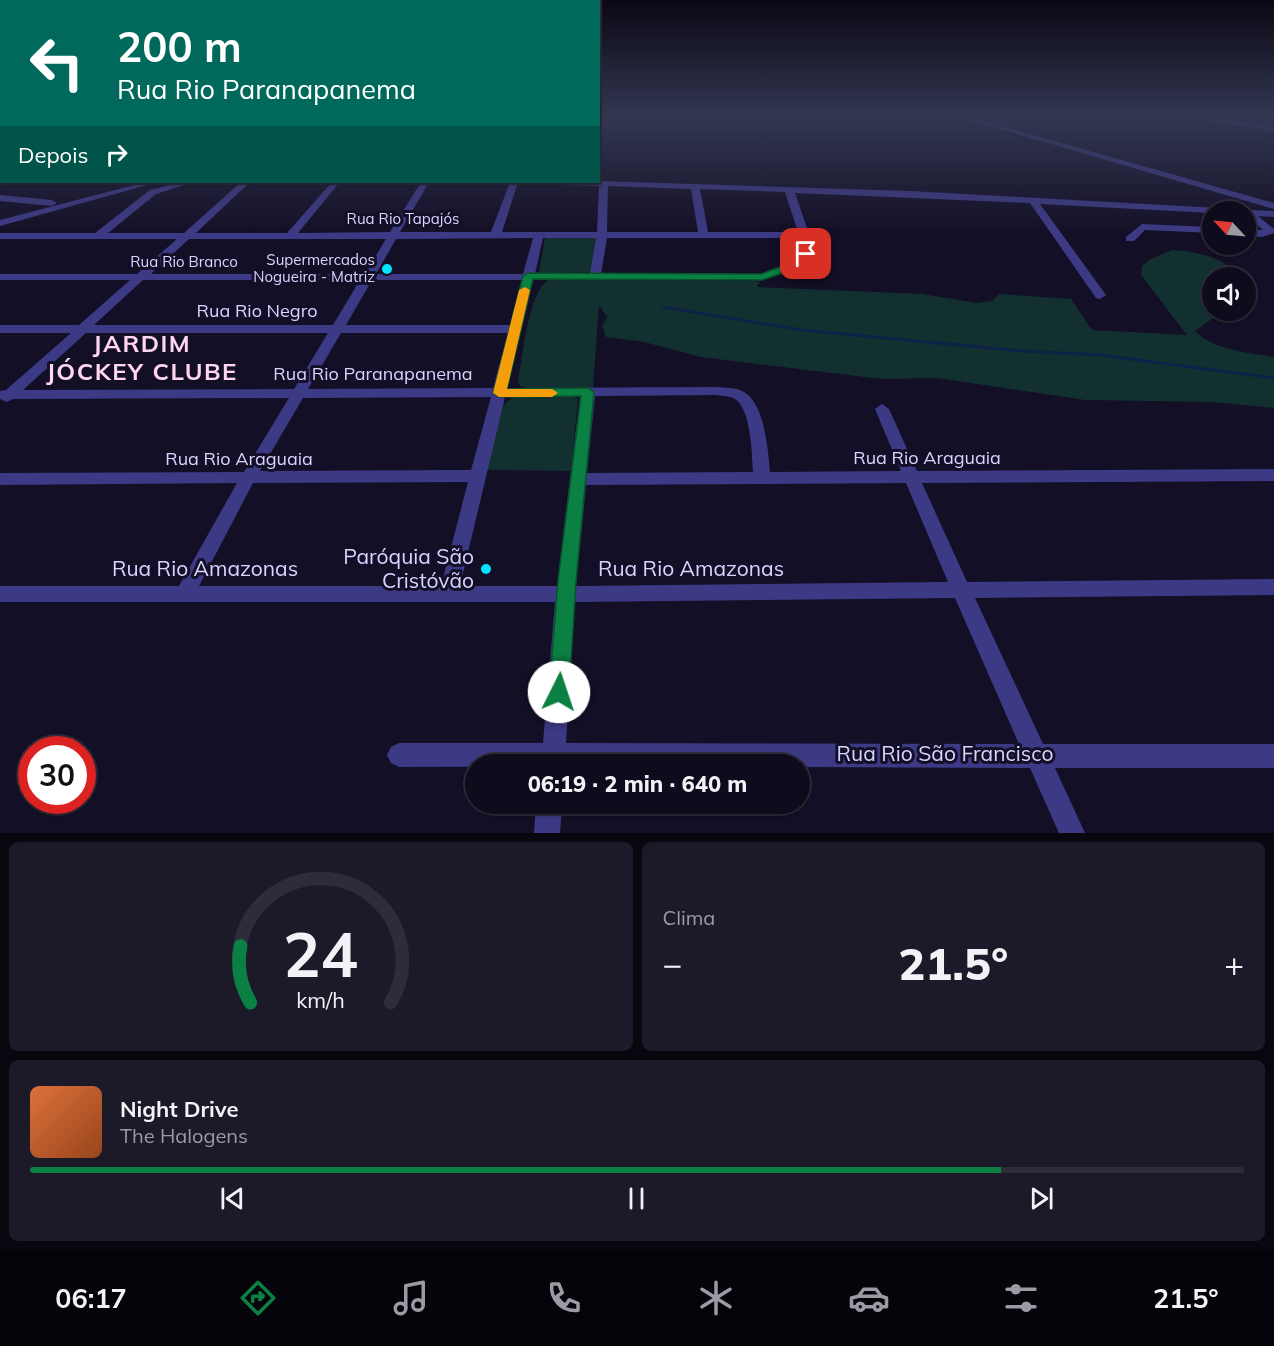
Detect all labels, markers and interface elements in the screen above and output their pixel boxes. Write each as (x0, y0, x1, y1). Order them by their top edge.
text: 200 m (117, 20, 242, 73)
icon: left (18, 24, 96, 102)
text: Rua Rio Paranapanema (117, 72, 416, 106)
icon: right (100, 138, 133, 171)
text: Depois (18, 141, 88, 169)
north arrow (1202, 201, 1256, 255)
map controls (1202, 201, 1256, 321)
street label: Rua Rio Tapajós (347, 209, 459, 228)
pin (780, 228, 831, 279)
icon: arrive (789, 237, 822, 270)
place label: Supermercados Nogueira - Matriz (253, 250, 375, 286)
street label: Rua Rio Branco (130, 252, 238, 271)
marker: Supermercados Nogueira - Matriz (380, 262, 394, 276)
button: sound (1202, 267, 1256, 321)
street label: Rua Rio Negro (197, 299, 317, 322)
district label: JARDIM JÓCKEY CLUBE (46, 328, 238, 386)
street label: Rua Rio Paranapanema (273, 362, 473, 385)
street label: Rua Rio Araguaia (853, 446, 1001, 469)
street label: Rua Rio Araguaia (165, 447, 313, 470)
place label: Paróquia São Cristóvão (343, 543, 474, 593)
street label: Rua Rio Amazonas (112, 555, 298, 581)
street label: Rua Rio Amazonas (598, 555, 784, 581)
marker: Paróquia São Cristóvão (479, 562, 493, 576)
position arrow (527, 660, 591, 724)
speed limit sign: 30 (18, 736, 96, 814)
street label: Rua Rio São Francisco (837, 740, 1053, 766)
text: 06:19 · 2 min · 640 m (528, 770, 747, 798)
text: Clima (663, 905, 715, 930)
text: 24 (283, 914, 358, 993)
text: 21.5° (898, 935, 1008, 991)
text: − (663, 943, 682, 984)
text: + (1224, 943, 1244, 984)
text: km/h (296, 987, 345, 1014)
text: Night Drive (120, 1095, 239, 1123)
text: The Halogens (120, 1123, 248, 1148)
icon: previous (216, 1182, 249, 1215)
icon: pause (620, 1182, 653, 1215)
icon: next (1025, 1182, 1058, 1215)
icon: directions (237, 1277, 279, 1319)
icon: music (390, 1277, 432, 1319)
icon: phone (543, 1277, 585, 1319)
icon: climate (695, 1277, 737, 1319)
icon: car (848, 1277, 890, 1319)
icon: filters (1000, 1277, 1042, 1319)
text: 06:17 (55, 1281, 127, 1315)
text: 21.5° (1153, 1281, 1219, 1315)

